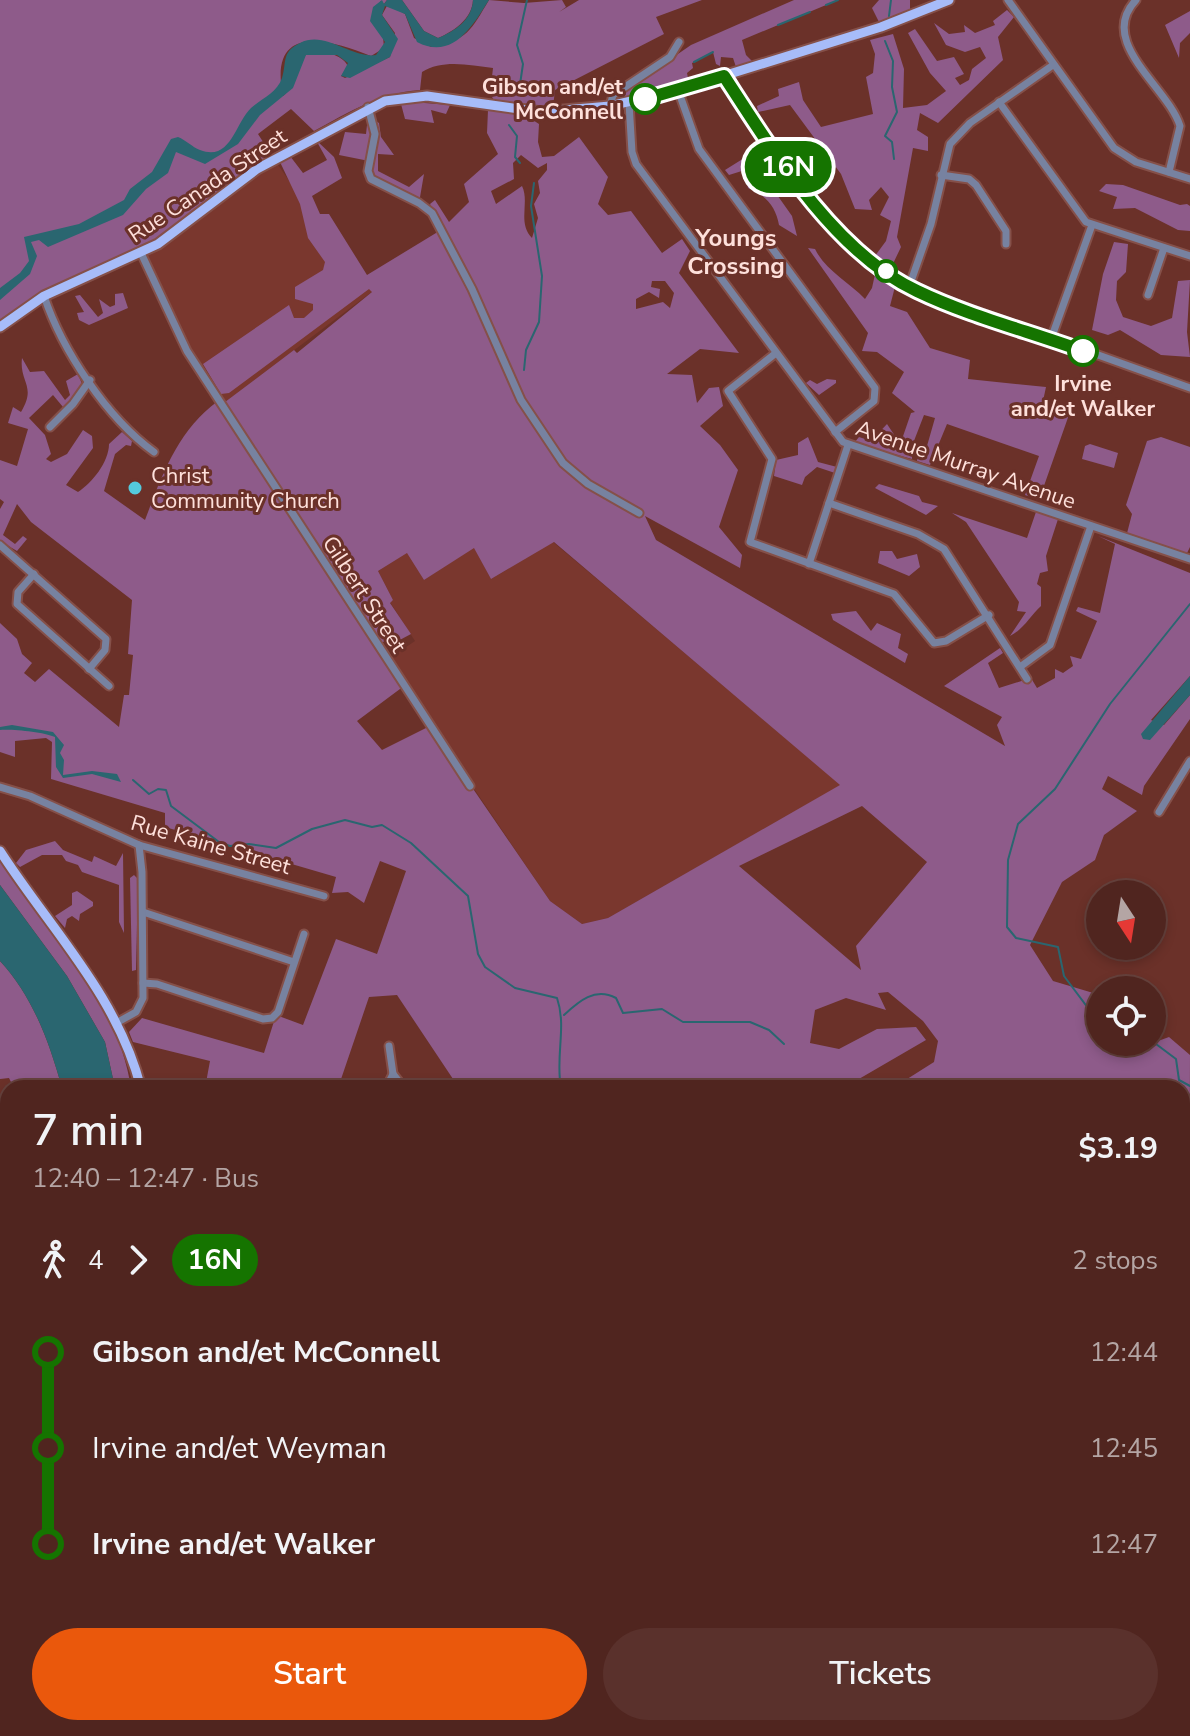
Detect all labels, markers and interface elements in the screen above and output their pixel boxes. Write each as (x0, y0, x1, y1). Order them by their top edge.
place label: Gibson and/et McConnell (482, 72, 624, 127)
marker: Gibson and/et McConnell (630, 84, 660, 114)
street label: Rue Canada Street (123, 122, 293, 250)
line badge: 16N (742, 141, 834, 193)
text: 16N (761, 148, 815, 186)
district label: Youngs Crossing (687, 222, 785, 282)
unlabelled marker (875, 260, 897, 282)
marker: Irvine and/et Walker (1068, 336, 1098, 366)
place label: Irvine and/et Walker (1011, 369, 1156, 424)
street label: Avenue Murray Avenue (852, 413, 1080, 517)
place label: Christ Community Church (151, 461, 340, 516)
marker: Christ Community Church (126, 479, 144, 497)
street label: Gilbert Street (315, 530, 413, 659)
street label: Rue Kaine Street (127, 808, 294, 882)
north arrow (1086, 880, 1166, 960)
map controls (1086, 880, 1166, 1056)
button: locate (1086, 976, 1166, 1056)
text: 7 min (32, 1101, 144, 1161)
text: $3.19 (1079, 1128, 1158, 1169)
text: 12:40 – 12:47 · Bus (32, 1161, 259, 1196)
icon: walk (32, 1238, 76, 1282)
icon: forward (116, 1238, 160, 1282)
text: 16N (188, 1241, 242, 1279)
text: 4 (88, 1243, 104, 1278)
text: 2 stops (1072, 1243, 1158, 1278)
text: Gibson and/et McConnell (92, 1332, 440, 1373)
text: 12:44 (1090, 1335, 1158, 1370)
text: Irvine and/et Weyman (92, 1428, 387, 1469)
text: 12:45 (1090, 1431, 1158, 1466)
text: Irvine and/et Walker (92, 1524, 375, 1565)
text: 12:47 (1090, 1527, 1158, 1562)
button: Start (32, 1628, 587, 1720)
button: Tickets (603, 1628, 1158, 1720)

